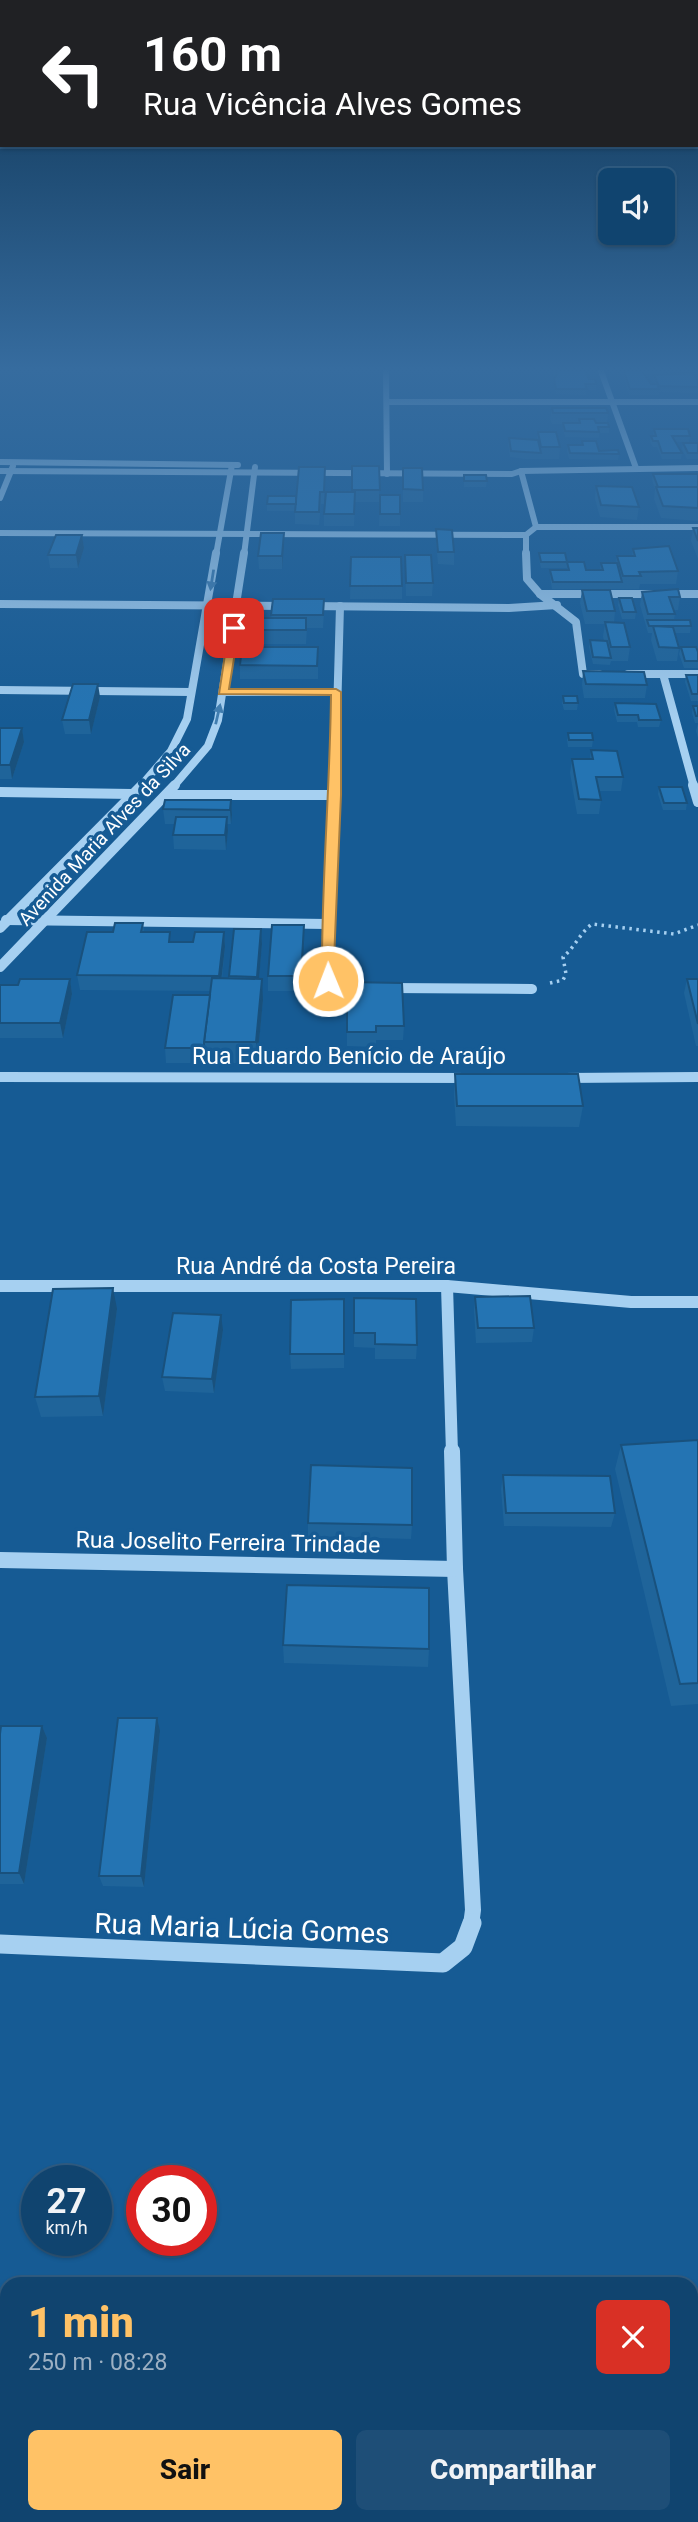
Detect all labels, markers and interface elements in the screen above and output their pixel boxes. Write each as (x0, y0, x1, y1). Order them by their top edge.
text: 160 m (143, 26, 282, 83)
icon: left (28, 28, 119, 119)
text: Rua Vicência Alves Gomes (143, 85, 522, 123)
map controls (598, 168, 675, 245)
button: sound (598, 168, 675, 245)
one-way arrow (206, 569, 217, 591)
pin (204, 598, 264, 658)
icon: arrive (215, 609, 253, 647)
one-way arrow (213, 703, 224, 725)
street label: Avenida Maria Alves da Silva (14, 738, 195, 930)
position arrow (291, 944, 365, 1018)
street label: Rua Eduardo Benício de Araújo (192, 1043, 506, 1070)
street label: Rua André da Costa Pereira (176, 1253, 456, 1280)
street label: Rua Joselito Ferreira Trindade (75, 1526, 381, 1559)
street label: Rua Maria Lúcia Gomes (94, 1907, 390, 1950)
speed limit sign: 30 (126, 2165, 217, 2256)
text: 27 (46, 2181, 87, 2222)
text: km/h (45, 2217, 88, 2238)
text: 1 min (28, 2298, 134, 2347)
button: close (596, 2300, 670, 2374)
text: 250 m · 08:28 (28, 2349, 167, 2376)
button: Sair (28, 2430, 342, 2510)
button: Compartilhar (356, 2430, 670, 2510)

